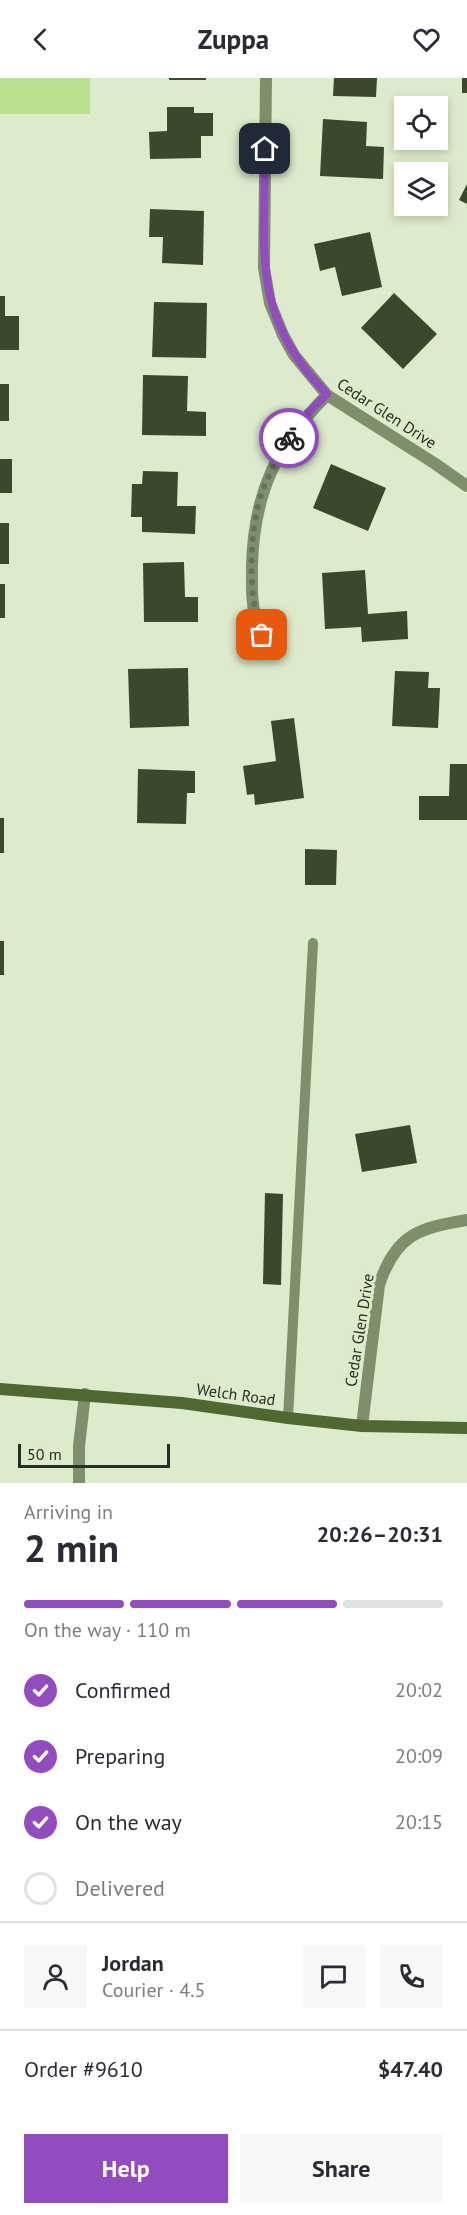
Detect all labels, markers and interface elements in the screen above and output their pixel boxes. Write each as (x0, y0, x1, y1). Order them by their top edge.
text: Zuppa (198, 22, 269, 56)
icon: back (24, 23, 57, 56)
icon: heart (410, 23, 443, 56)
map controls (394, 96, 448, 216)
button: locate (394, 96, 448, 150)
pin (239, 123, 290, 174)
icon: home (248, 132, 281, 165)
button: layers (394, 162, 448, 216)
street label: Cedar Glen Drive (334, 373, 440, 453)
courier (259, 408, 319, 468)
icon: bike (273, 422, 306, 455)
pin (236, 609, 287, 660)
icon: bag (245, 618, 278, 651)
street label: Cedar Glen Drive (340, 1272, 378, 1388)
street label: Welch Road (195, 1379, 277, 1409)
scale bar (18, 1441, 170, 1468)
text: 50 m (27, 1444, 62, 1464)
text: Arriving in (24, 1499, 113, 1525)
text: 20:26–20:31 (317, 1520, 443, 1548)
text: 2 min (24, 1522, 119, 1573)
text: On the way · 110 m (24, 1617, 191, 1643)
icon: check (24, 1674, 57, 1707)
text: Confirmed (75, 1676, 171, 1704)
text: 20:02 (395, 1677, 443, 1703)
icon: check (24, 1740, 57, 1773)
text: Preparing (75, 1742, 165, 1770)
text: 20:09 (395, 1743, 443, 1769)
icon: check (24, 1806, 57, 1839)
text: On the way (75, 1808, 182, 1836)
text: 20:15 (395, 1809, 443, 1835)
text: Delivered (75, 1874, 165, 1902)
button: person (24, 1945, 87, 2008)
button: chat (302, 1945, 365, 2008)
button: phone (380, 1945, 443, 2008)
text: Jordan (102, 1949, 164, 1977)
text: Courier · 4.5 (102, 1977, 205, 2003)
text: Order #9610 (24, 2055, 143, 2083)
text: $47.40 (378, 2055, 443, 2083)
button: Help (24, 2134, 228, 2203)
button: Share (240, 2134, 443, 2203)

